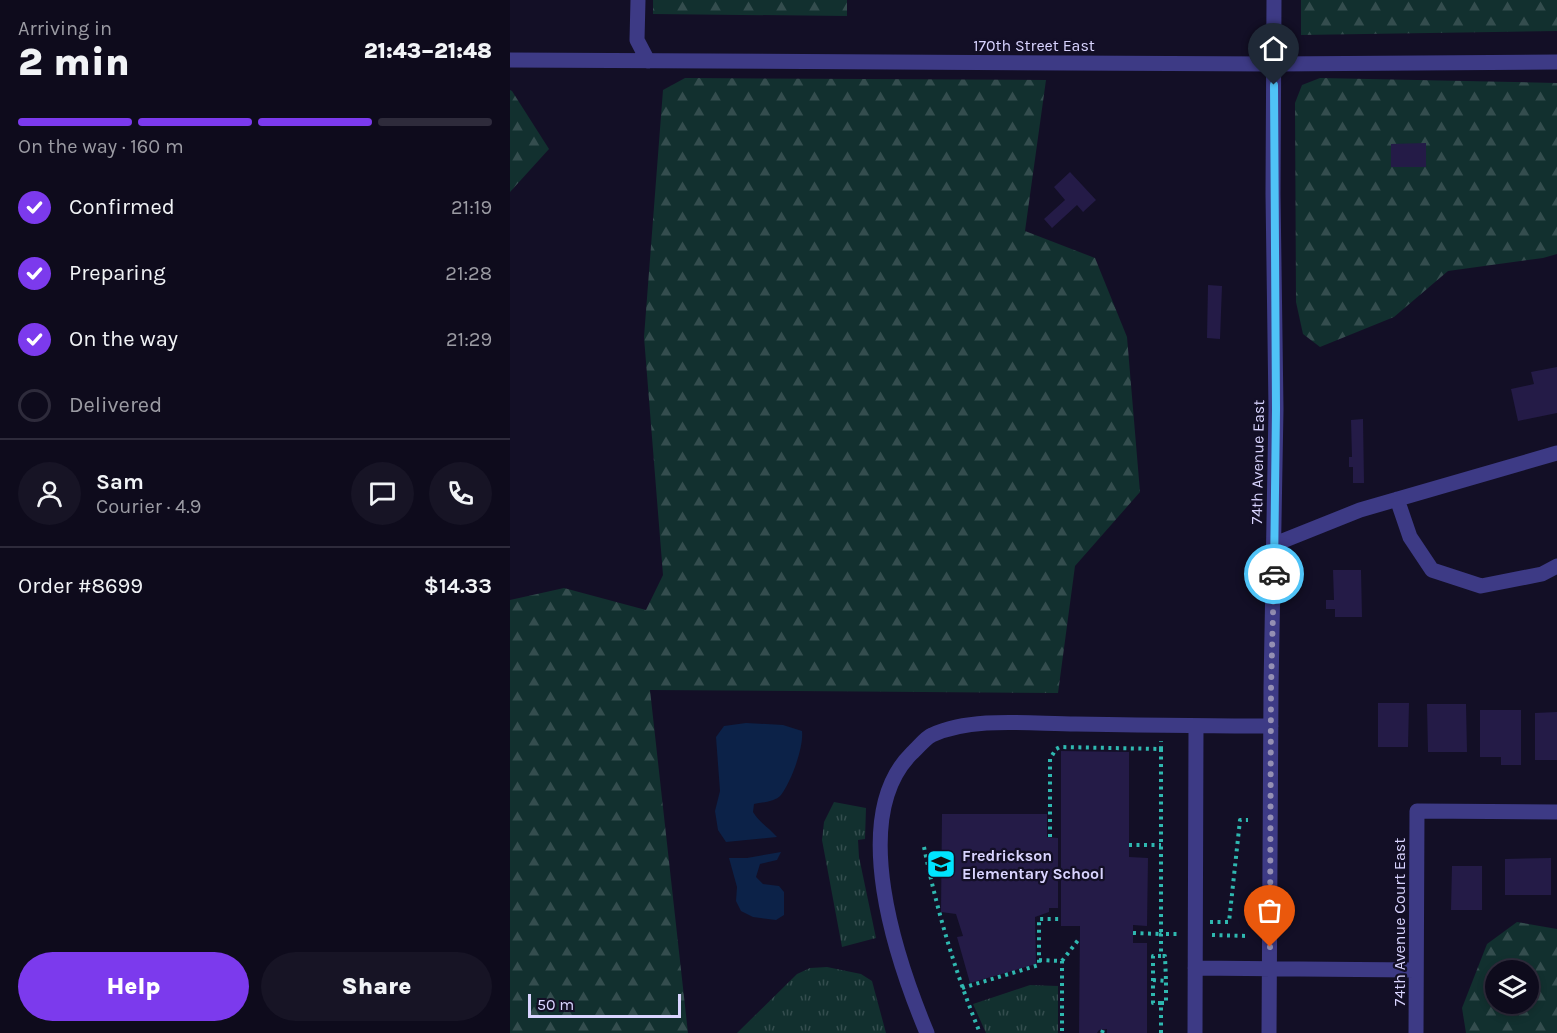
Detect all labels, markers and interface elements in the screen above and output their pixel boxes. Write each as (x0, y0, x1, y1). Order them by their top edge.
text: Arriving in (18, 17, 112, 40)
pin (1248, 23, 1299, 85)
icon: home (1257, 32, 1290, 65)
street label: 170th Street East (973, 36, 1095, 55)
text: 21:43–21:48 (364, 38, 492, 64)
text: 2 min (18, 39, 130, 85)
text: On the way · 160 m (18, 135, 184, 158)
icon: check (18, 191, 51, 224)
text: Confirmed (69, 194, 175, 220)
text: 21:19 (451, 196, 492, 219)
icon: check (18, 257, 51, 290)
text: Preparing (69, 260, 166, 286)
text: 21:28 (445, 262, 492, 285)
icon: check (18, 323, 51, 356)
text: On the way (69, 326, 178, 352)
text: 21:29 (446, 328, 492, 351)
text: Delivered (69, 392, 162, 418)
street label: 74th Avenue East (1247, 400, 1268, 524)
button: person (18, 462, 81, 525)
button: chat (351, 462, 414, 525)
button: phone (429, 462, 492, 525)
text: Sam (96, 469, 144, 495)
text: Courier · 4.9 (96, 495, 201, 518)
courier (1244, 544, 1304, 604)
icon: car (1258, 558, 1291, 591)
text: Order #8699 (18, 573, 143, 599)
text: $14.33 (424, 573, 492, 599)
street label: 74th Avenue Court East (1390, 838, 1409, 1006)
place label: Fredrickson Elementary School (962, 846, 1104, 883)
school or university icon: Fredrickson Elementary School (925, 848, 957, 880)
pin (1244, 885, 1295, 947)
icon: bag (1253, 894, 1286, 927)
button: Help (18, 952, 249, 1021)
button: Share (261, 952, 492, 1021)
map controls (1485, 960, 1539, 1014)
button: layers (1485, 960, 1539, 1014)
scale bar (528, 991, 681, 1018)
text: 50 m (537, 995, 574, 1014)

